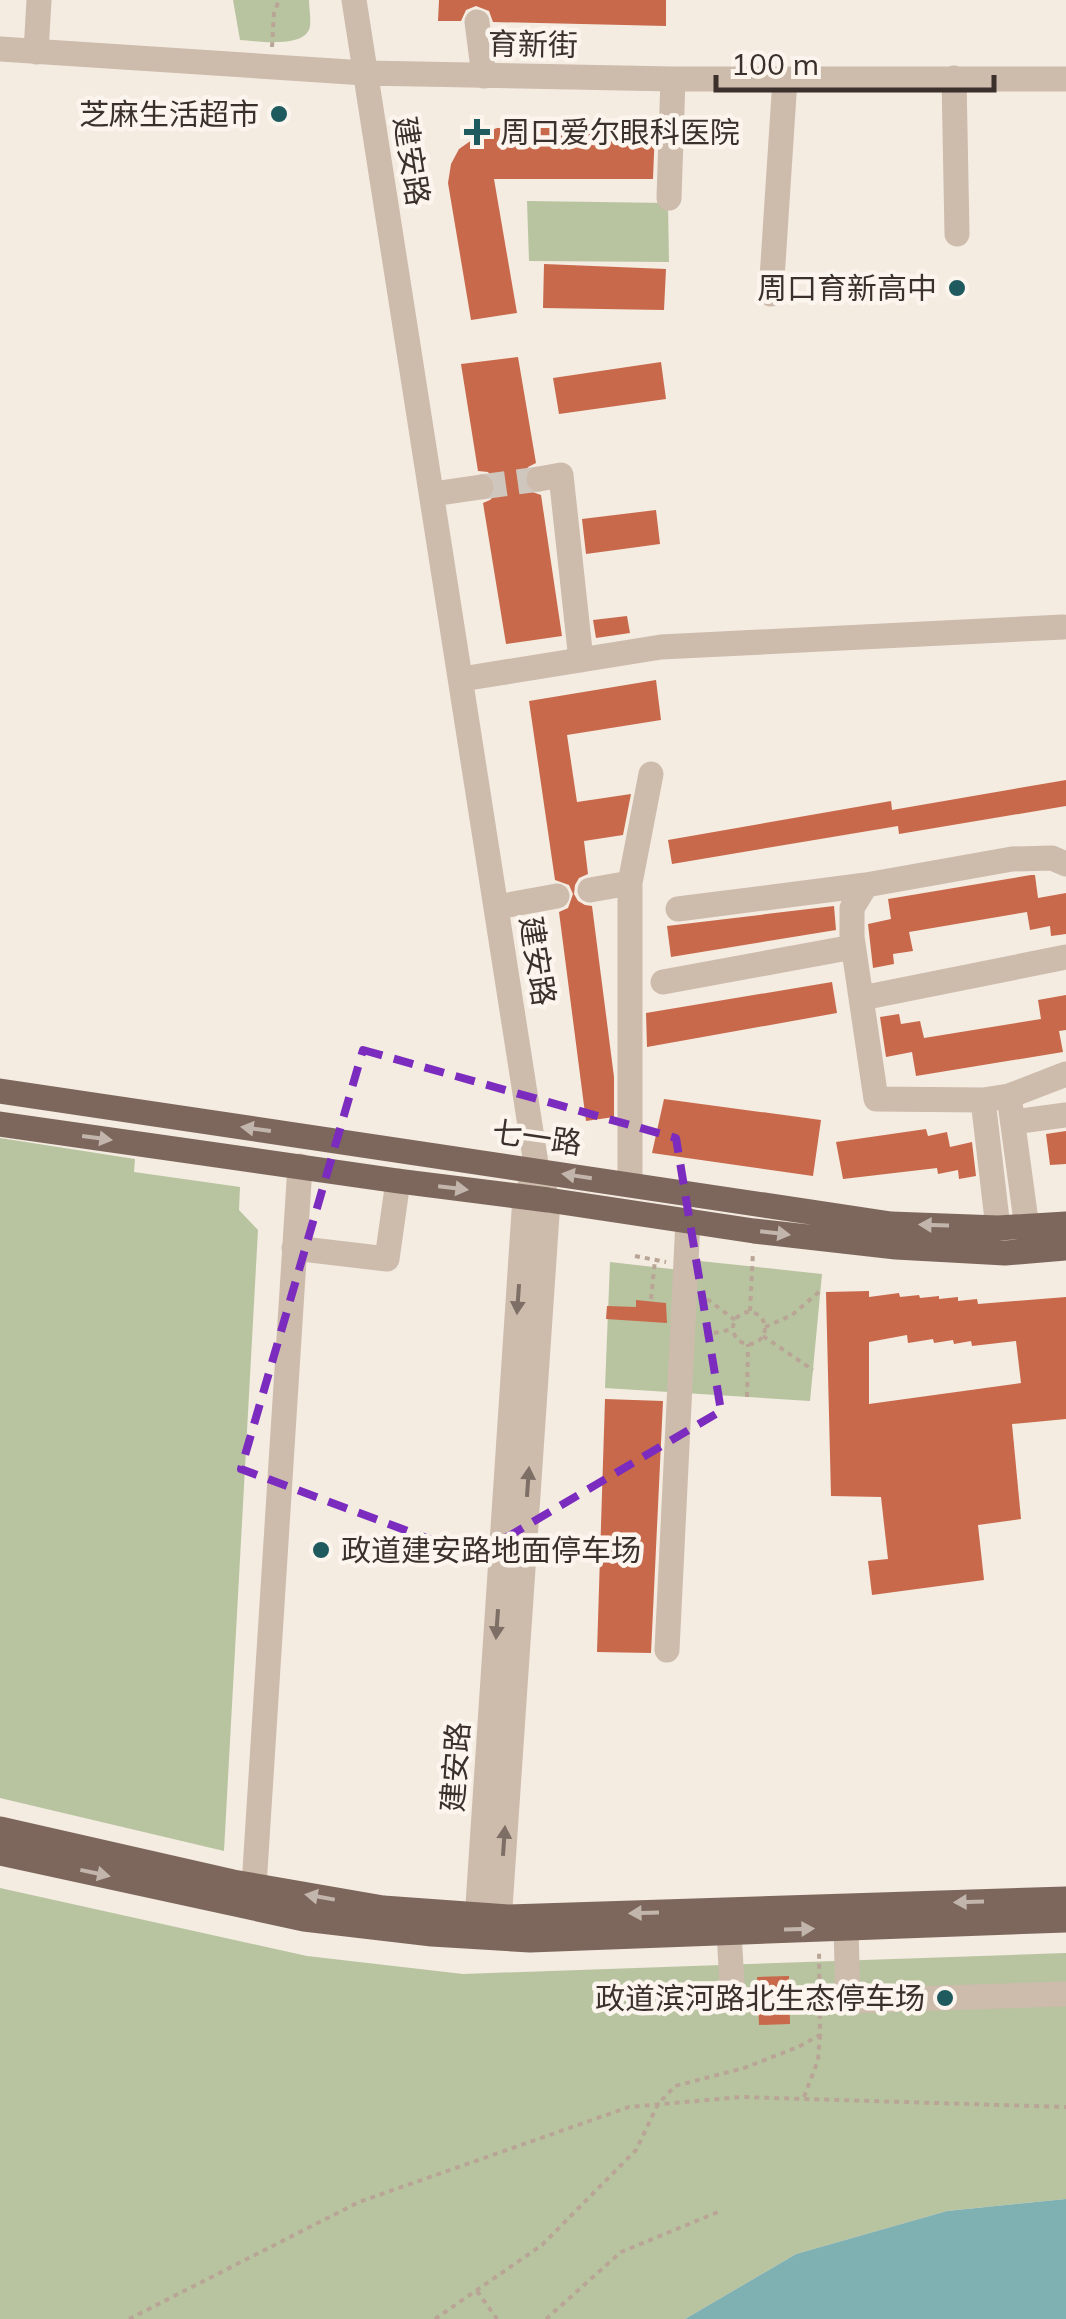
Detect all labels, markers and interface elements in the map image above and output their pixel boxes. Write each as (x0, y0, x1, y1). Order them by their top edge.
street label: 育新街 (488, 24, 578, 64)
scale bar (716, 30, 994, 92)
text: 100 m (731, 45, 819, 83)
place label: 芝麻生活超市 (79, 95, 259, 133)
marker: 芝麻生活超市 (268, 103, 290, 125)
place label: 周口爱尔眼科医院 (500, 113, 740, 151)
street label: 建安路 (386, 114, 438, 208)
marker: 周口爱尔眼科医院 (464, 119, 490, 145)
place label: 周口育新高中 (757, 269, 937, 307)
marker: 周口育新高中 (946, 277, 968, 299)
street label: 建安路 (512, 914, 564, 1008)
street label: 七一路 (490, 1112, 584, 1162)
one-way arrow (240, 1120, 271, 1136)
one-way arrow (81, 1130, 113, 1146)
one-way arrow (561, 1168, 593, 1183)
one-way arrow (438, 1180, 469, 1196)
one-way arrow (917, 1217, 949, 1233)
one-way arrow (759, 1225, 791, 1241)
one-way arrow (510, 1284, 526, 1316)
one-way arrow (520, 1465, 536, 1497)
place label: 政道建安路地面停车场 (341, 1531, 641, 1569)
marker: 政道建安路地面停车场 (310, 1539, 332, 1561)
one-way arrow (489, 1608, 505, 1640)
street label: 建安路 (433, 1721, 477, 1813)
one-way arrow (496, 1824, 512, 1856)
one-way arrow (80, 1866, 111, 1882)
one-way arrow (304, 1889, 335, 1904)
one-way arrow (952, 1894, 984, 1910)
one-way arrow (627, 1905, 659, 1921)
one-way arrow (784, 1921, 816, 1937)
place label: 政道滨河路北生态停车场 (595, 1979, 925, 2017)
marker: 政道滨河路北生态停车场 (934, 1987, 956, 2009)

